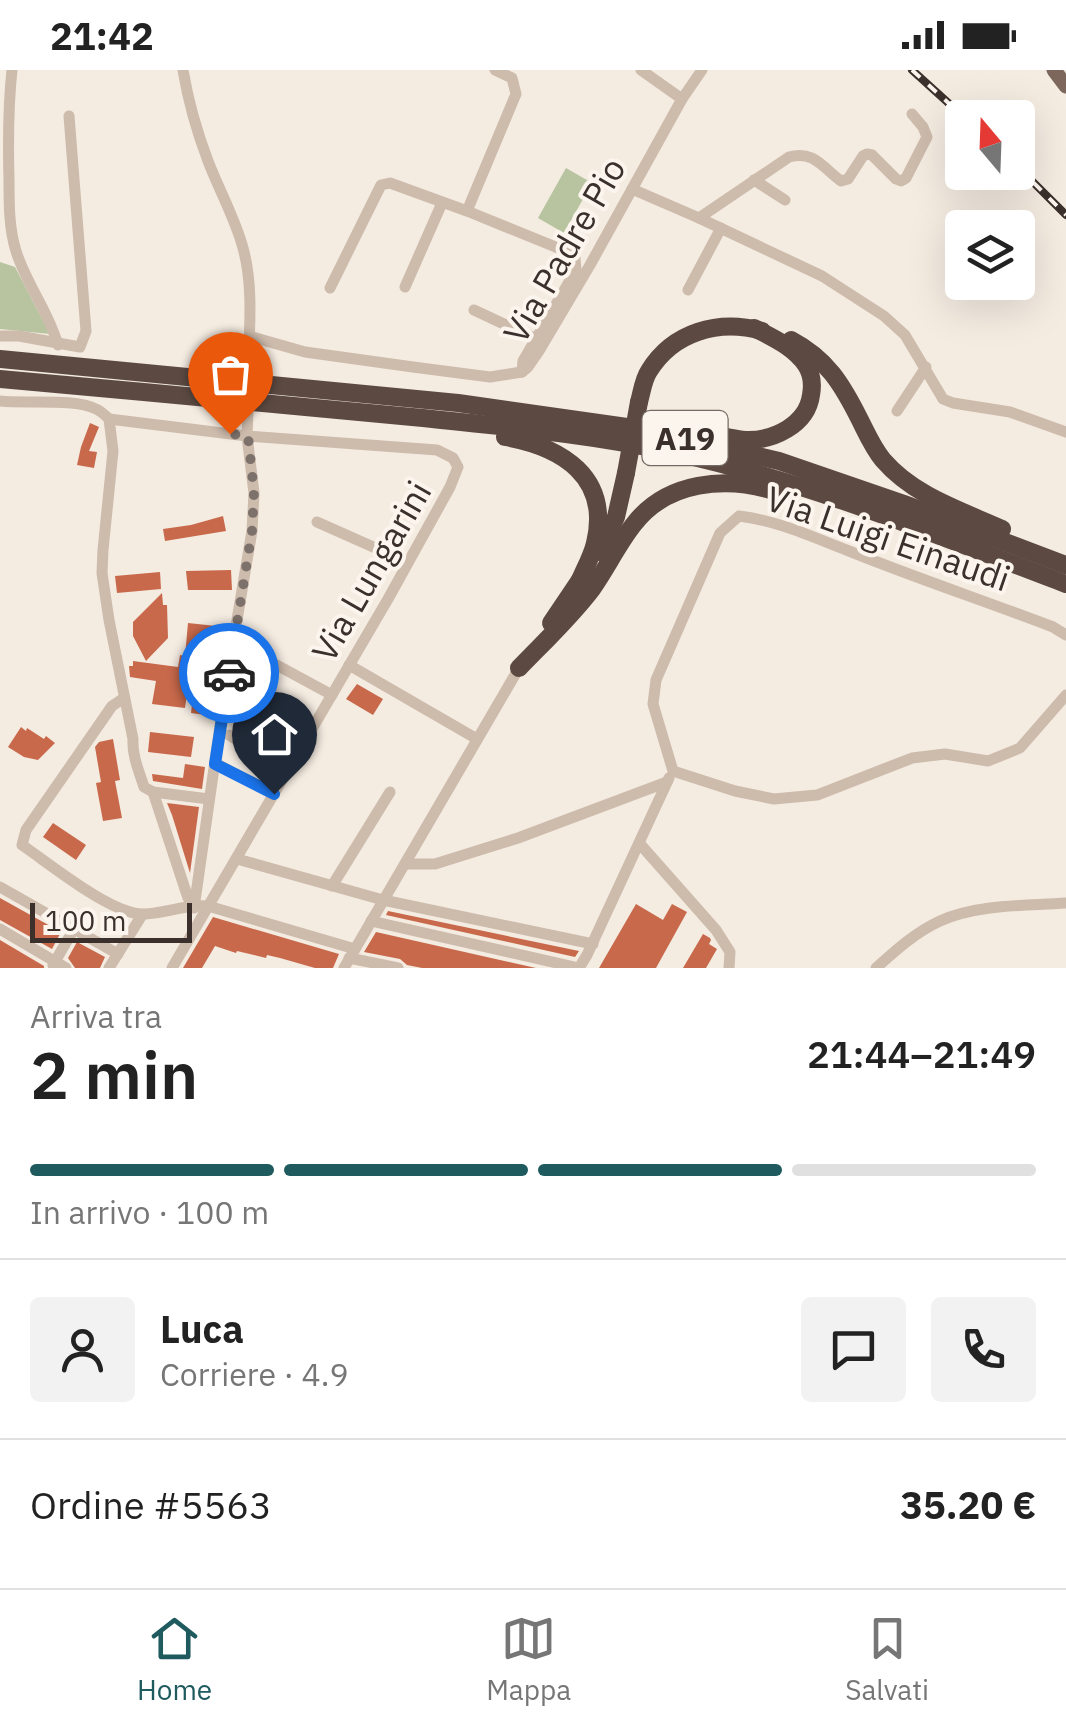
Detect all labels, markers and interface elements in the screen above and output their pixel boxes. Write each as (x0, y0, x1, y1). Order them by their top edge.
text: 21:42 (50, 11, 154, 60)
north arrow (945, 100, 1035, 190)
map controls (945, 100, 1035, 300)
street label: Via Padre Pio (492, 149, 636, 351)
button: layers (945, 210, 1035, 300)
pin (188, 332, 273, 435)
icon: bag (203, 347, 258, 402)
road number: A19 (642, 411, 728, 465)
street label: Via Lungarini (301, 472, 441, 670)
street label: Via Luigi Einaudi (760, 475, 1016, 601)
courier (179, 623, 279, 723)
icon: car (202, 646, 257, 701)
pin (232, 692, 317, 795)
icon: home (247, 707, 302, 762)
scale bar (30, 898, 192, 943)
text: 100 m (45, 902, 126, 939)
text: Arriva tra (30, 995, 162, 1037)
text: 21:44–21:49 (807, 1029, 1036, 1078)
text: 2 min (30, 1032, 198, 1117)
text: In arrivo · 100 m (30, 1191, 269, 1233)
button: person (30, 1297, 135, 1402)
button: chat (801, 1297, 906, 1402)
button: phone (931, 1297, 1036, 1402)
text: Luca (160, 1304, 244, 1353)
text: Corriere · 4.9 (160, 1353, 349, 1395)
text: Ordine #5563 (30, 1480, 272, 1529)
text: 35.20 € (900, 1480, 1036, 1529)
tab: Home (137, 1611, 212, 1708)
tab: Mappa (486, 1611, 571, 1708)
tab: Salvati (845, 1611, 929, 1708)

